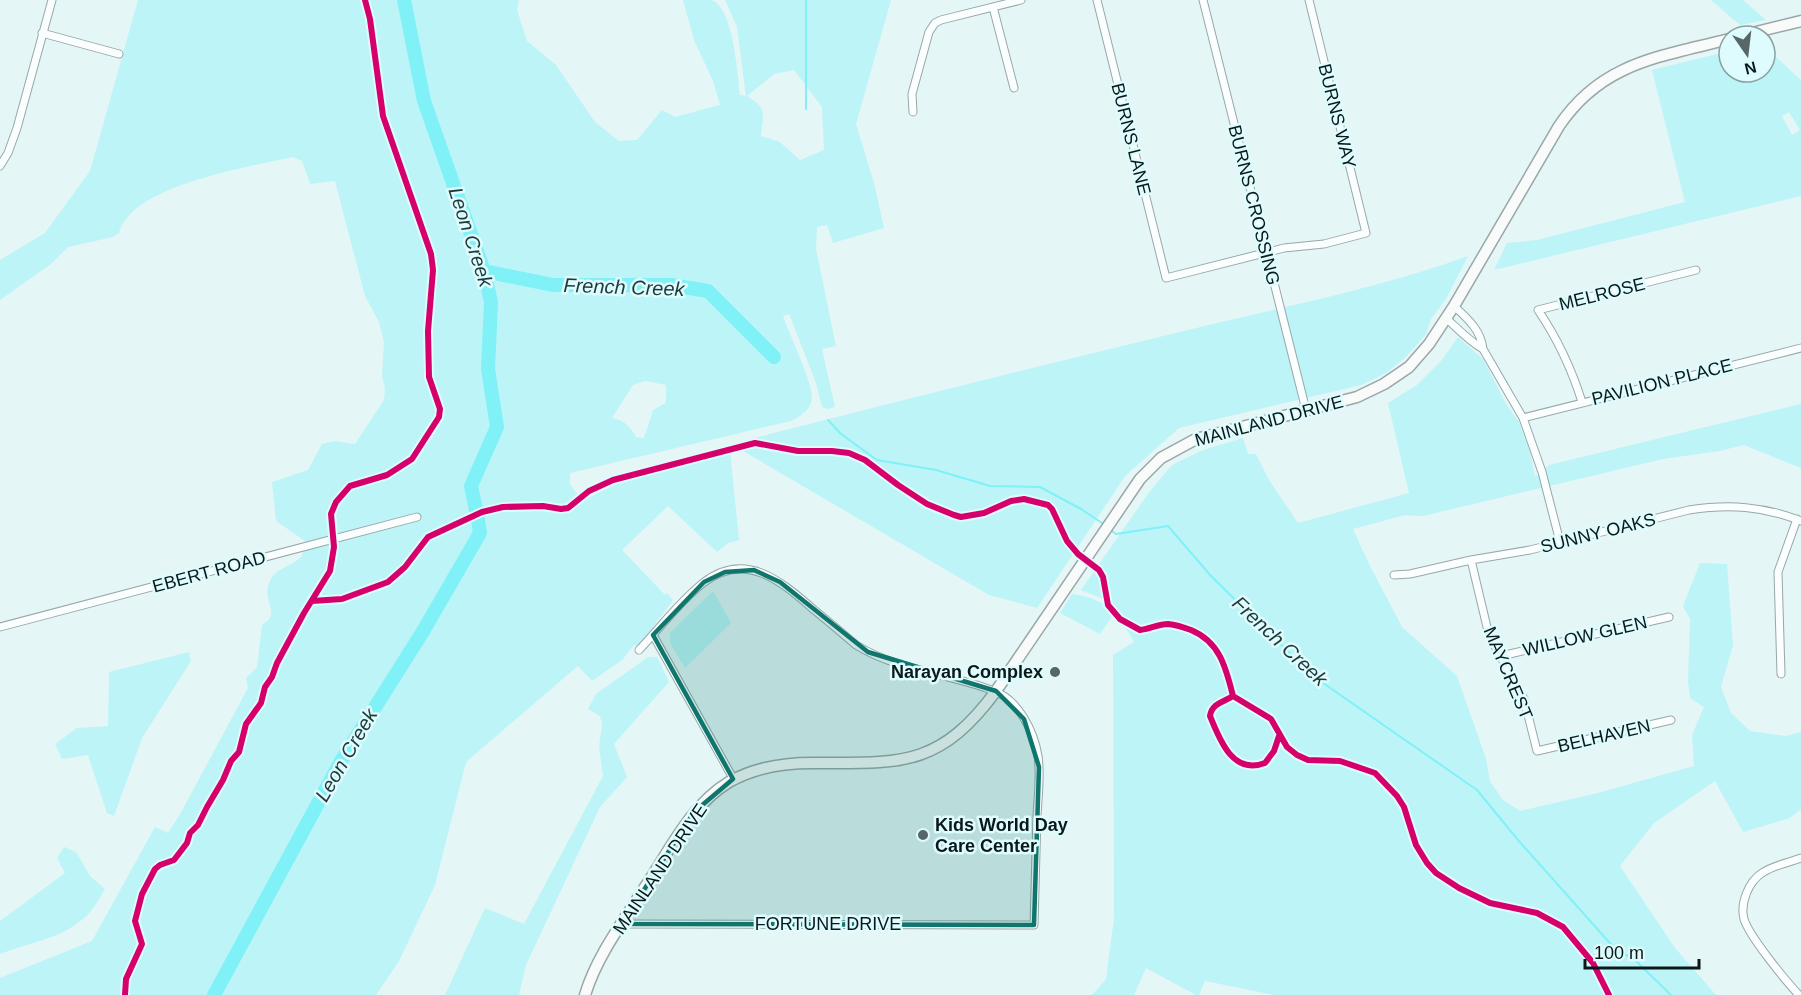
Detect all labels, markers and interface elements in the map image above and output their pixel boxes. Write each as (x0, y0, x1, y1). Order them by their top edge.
north arrow (1717, 24, 1777, 84)
text: N (1743, 58, 1758, 78)
street label: BURNS WAY (1314, 62, 1360, 170)
street label: BURNS LANE (1107, 81, 1155, 197)
street label: BURNS CROSSING (1224, 123, 1284, 287)
water label: Leon Creek (445, 184, 498, 291)
water label: French Creek (563, 274, 686, 300)
street label: MELROSE (1557, 274, 1647, 314)
street label: PAVILION PLACE (1590, 355, 1734, 409)
street label: MAINLAND DRIVE (1193, 392, 1345, 450)
street label: SUNNY OAKS (1538, 509, 1658, 557)
street label: EBERT ROAD (150, 547, 268, 597)
water label: French Creek (1228, 592, 1333, 691)
street label: WILLOW GLEN (1521, 612, 1649, 660)
street label: MAYCREST (1480, 624, 1536, 722)
place label: Narayan Complex (891, 662, 1043, 682)
marker: Narayan Complex (1048, 665, 1062, 679)
water label: Leon Creek (311, 704, 382, 805)
street label: BELHAVEN (1556, 716, 1652, 756)
street label: MAINLAND DRIVE (609, 800, 711, 938)
place label: Kids World Day Care Center (935, 815, 1068, 856)
marker: Kids World Day Care Center (916, 828, 930, 842)
street label: FORTUNE DRIVE (755, 914, 901, 934)
scale bar (1585, 932, 1699, 970)
text: 100 m (1594, 943, 1644, 963)

